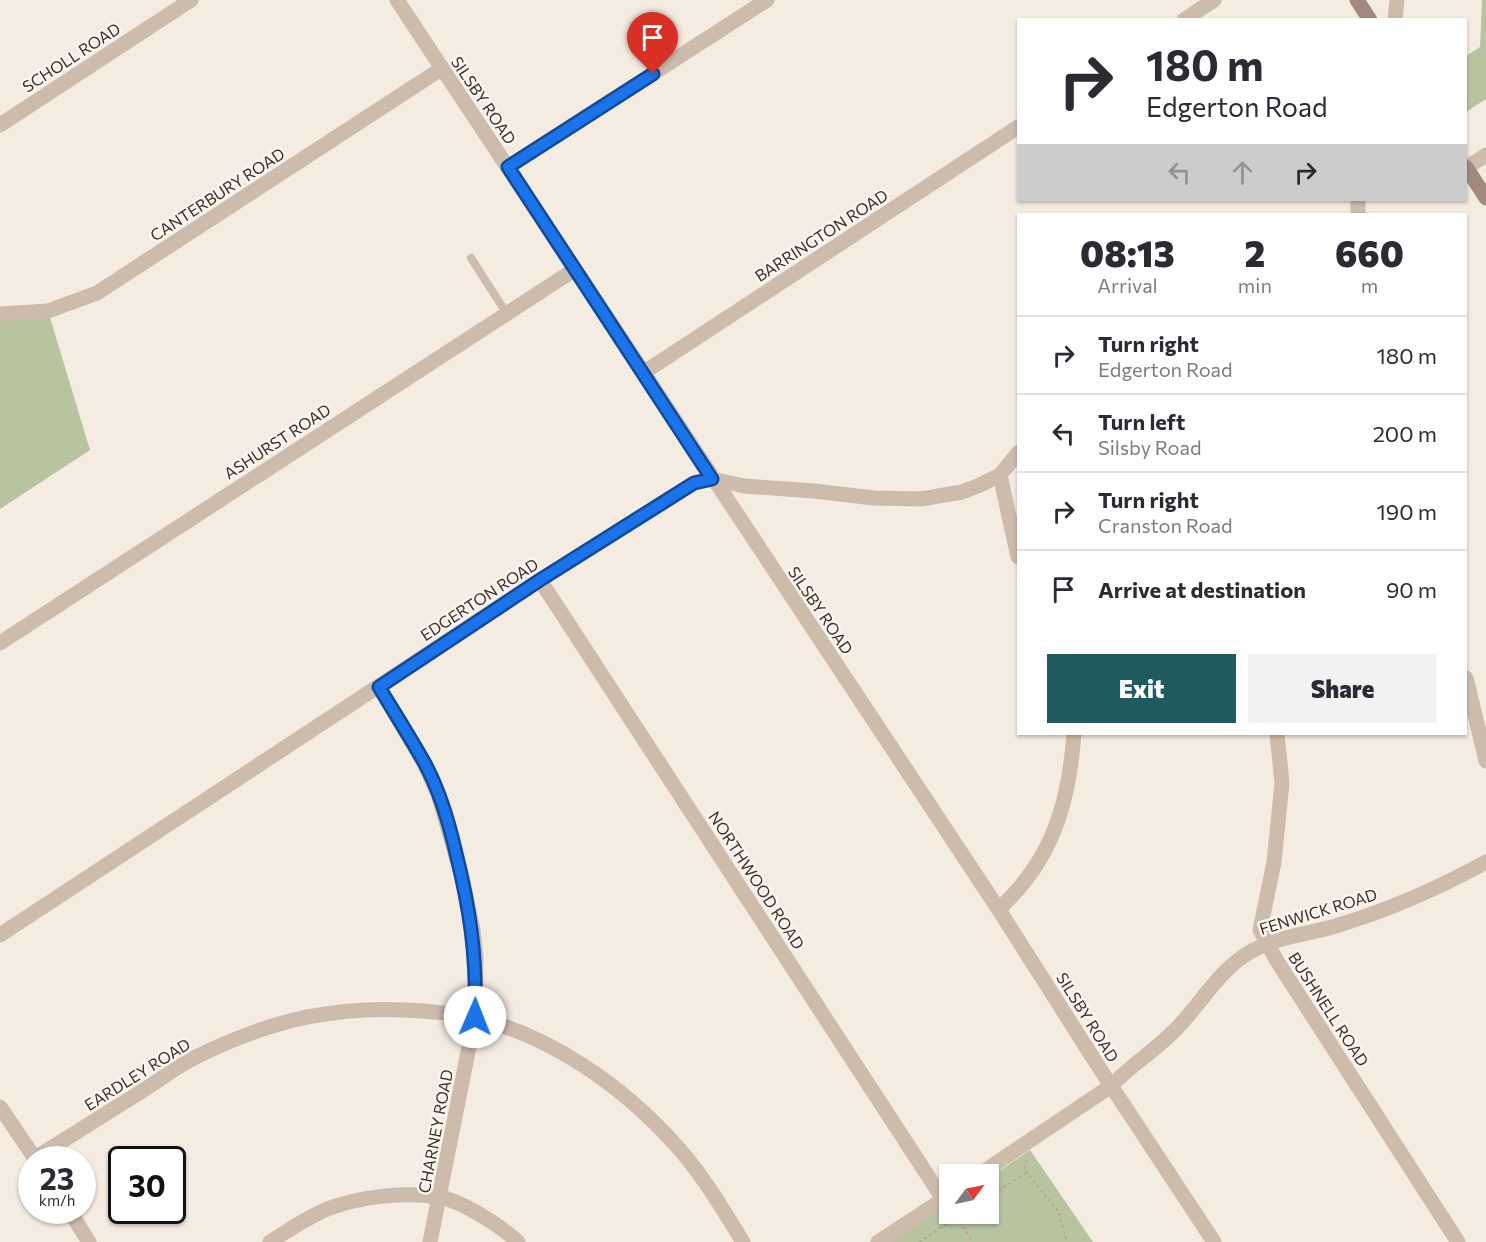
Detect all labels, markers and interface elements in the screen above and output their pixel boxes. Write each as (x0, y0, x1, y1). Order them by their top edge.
pin (627, 12, 678, 74)
street label: SCHOLL ROAD (19, 18, 123, 96)
icon: arrive (636, 21, 669, 54)
text: 180 m (1146, 38, 1264, 90)
icon: right (1047, 42, 1125, 120)
street label: SILSBY ROAD (448, 52, 520, 148)
text: Edgerton Road (1146, 90, 1328, 123)
street label: CANTERBURY ROAD (146, 143, 288, 245)
icon: left (1163, 156, 1196, 189)
icon: ahead (1226, 156, 1259, 189)
icon: right (1289, 156, 1322, 189)
street label: BARRINGTON ROAD (751, 185, 891, 285)
text: 08:13 (1080, 230, 1175, 274)
text: 2 (1244, 230, 1265, 274)
text: 660 (1335, 230, 1404, 274)
text: Arrival (1097, 273, 1158, 297)
text: min (1238, 273, 1272, 297)
text: m (1361, 273, 1378, 297)
text: Turn right (1098, 330, 1199, 357)
icon: right (1047, 339, 1080, 372)
text: 180 m (1376, 342, 1437, 369)
text: Edgerton Road (1098, 357, 1233, 381)
street label: ASHURST ROAD (220, 399, 334, 483)
text: Turn left (1098, 408, 1185, 435)
icon: left (1047, 417, 1080, 450)
text: 200 m (1373, 420, 1437, 447)
text: Silsby Road (1098, 435, 1202, 459)
text: Turn right (1098, 486, 1199, 513)
icon: right (1047, 495, 1080, 528)
text: 190 m (1376, 498, 1437, 525)
text: Cranston Road (1098, 513, 1232, 537)
street label: EDGERTON ROAD (416, 554, 542, 644)
street label: SILSBY ROAD (785, 562, 857, 658)
icon: arrive (1047, 573, 1080, 606)
text: Arrive at destination (1098, 576, 1306, 603)
text: 90 m (1386, 576, 1437, 603)
button: Exit (1047, 654, 1236, 723)
button: Share (1248, 654, 1437, 723)
street label: NORTHWOOD ROAD (705, 807, 809, 953)
street label: FENWICK ROAD (1257, 884, 1379, 938)
street label: BUSHNELL ROAD (1285, 948, 1373, 1070)
street label: SILSBY ROAD (1053, 969, 1123, 1065)
position arrow (443, 985, 507, 1049)
street label: EARDLEY ROAD (81, 1034, 193, 1114)
street label: CHARNEY ROAD (414, 1068, 456, 1194)
speed limit sign: 30 (108, 1146, 186, 1224)
text: 23 (40, 1159, 74, 1196)
north arrow (939, 1164, 999, 1224)
map controls (939, 1164, 999, 1224)
text: km/h (39, 1191, 75, 1209)

